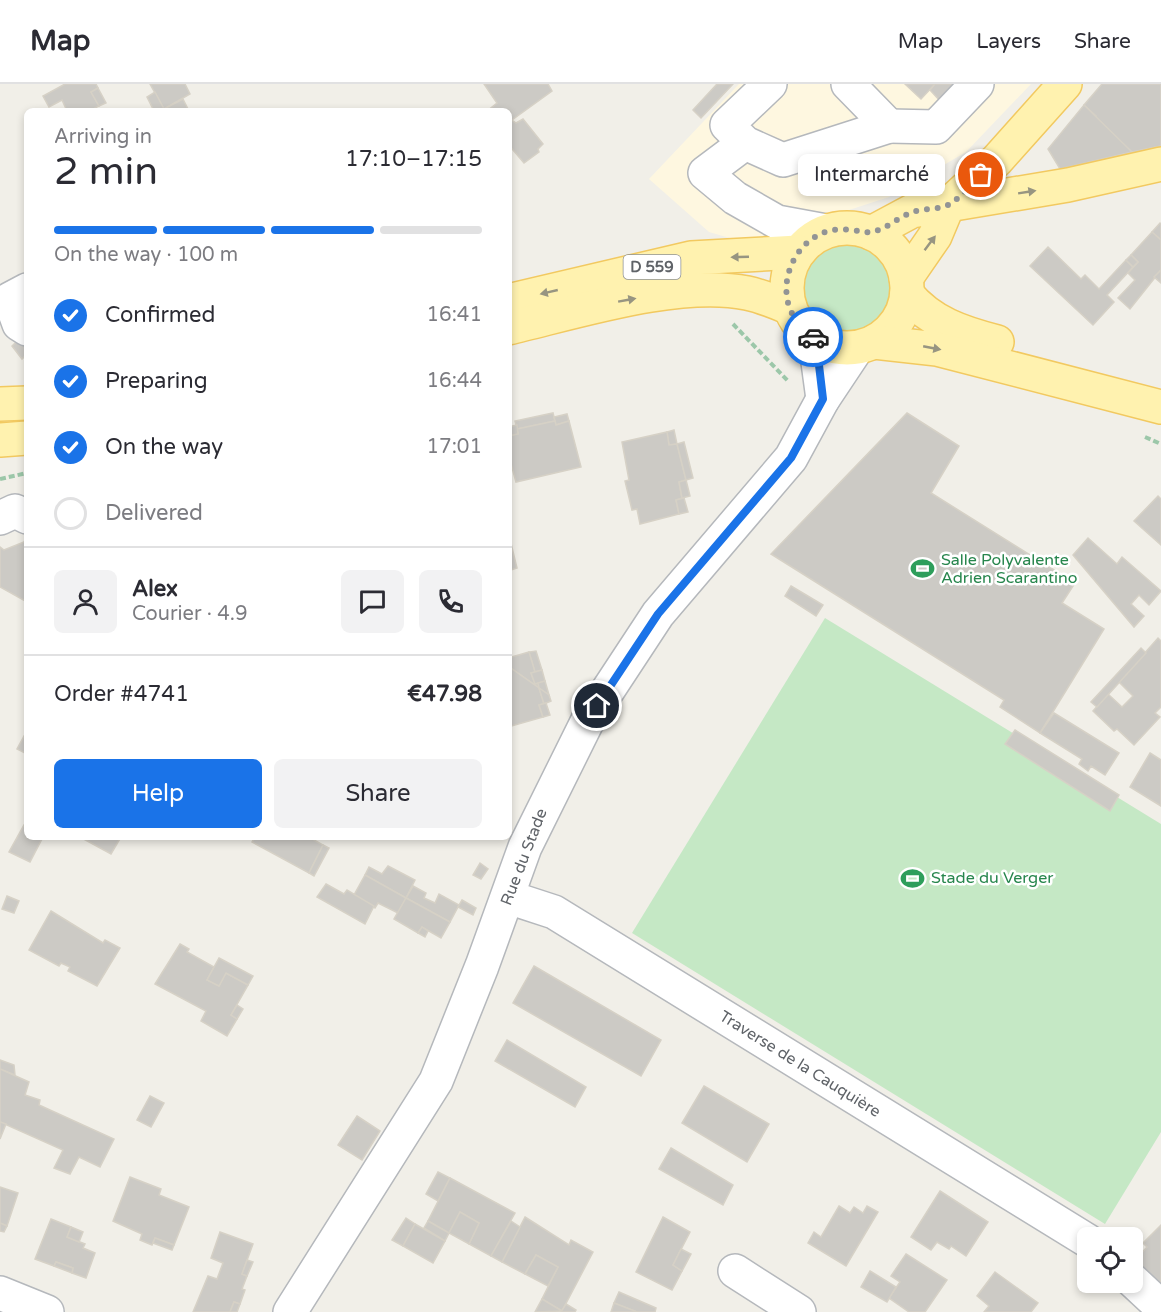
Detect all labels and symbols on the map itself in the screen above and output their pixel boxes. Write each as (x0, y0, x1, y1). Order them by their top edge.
pin (955, 149, 1006, 200)
callout: Intermarché (798, 154, 945, 196)
one-way arrow (1017, 188, 1036, 197)
one-way arrow (923, 235, 935, 250)
one-way arrow (730, 252, 749, 261)
road number: D 559 (624, 255, 680, 279)
one-way arrow (540, 287, 558, 297)
one-way arrow (617, 296, 636, 305)
courier (783, 307, 843, 367)
one-way arrow (923, 344, 942, 353)
place label: Salle Polyvalente Adrien Scarantino (941, 550, 1078, 588)
sports icon: Salle Polyvalente Adrien Scarantino (910, 556, 936, 582)
pin (571, 680, 622, 731)
street label: Rue du Stade (496, 806, 552, 908)
sports icon: Stade du Verger (900, 865, 926, 891)
place label: Stade du Verger (931, 868, 1054, 888)
street label: Traverse de la Cauquière (716, 1006, 884, 1122)

